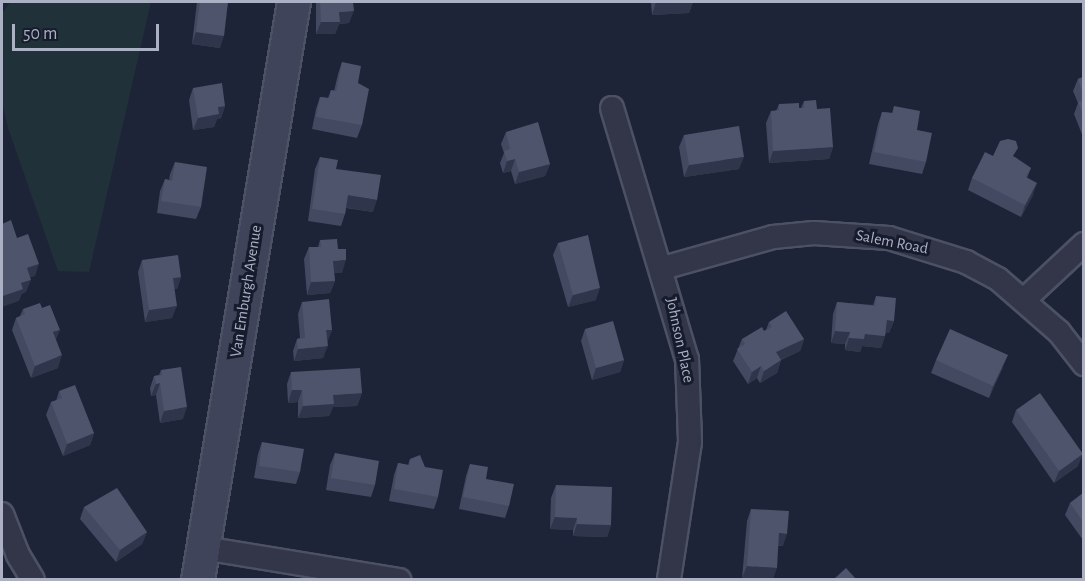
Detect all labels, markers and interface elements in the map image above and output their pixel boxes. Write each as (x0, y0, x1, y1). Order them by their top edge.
scale bar (15, 12, 162, 50)
text: 50 m (23, 25, 57, 43)
street label: Van Emburgh Avenue (226, 224, 266, 358)
street label: Salem Road (854, 226, 930, 258)
street label: Johnson Place (662, 296, 698, 384)

